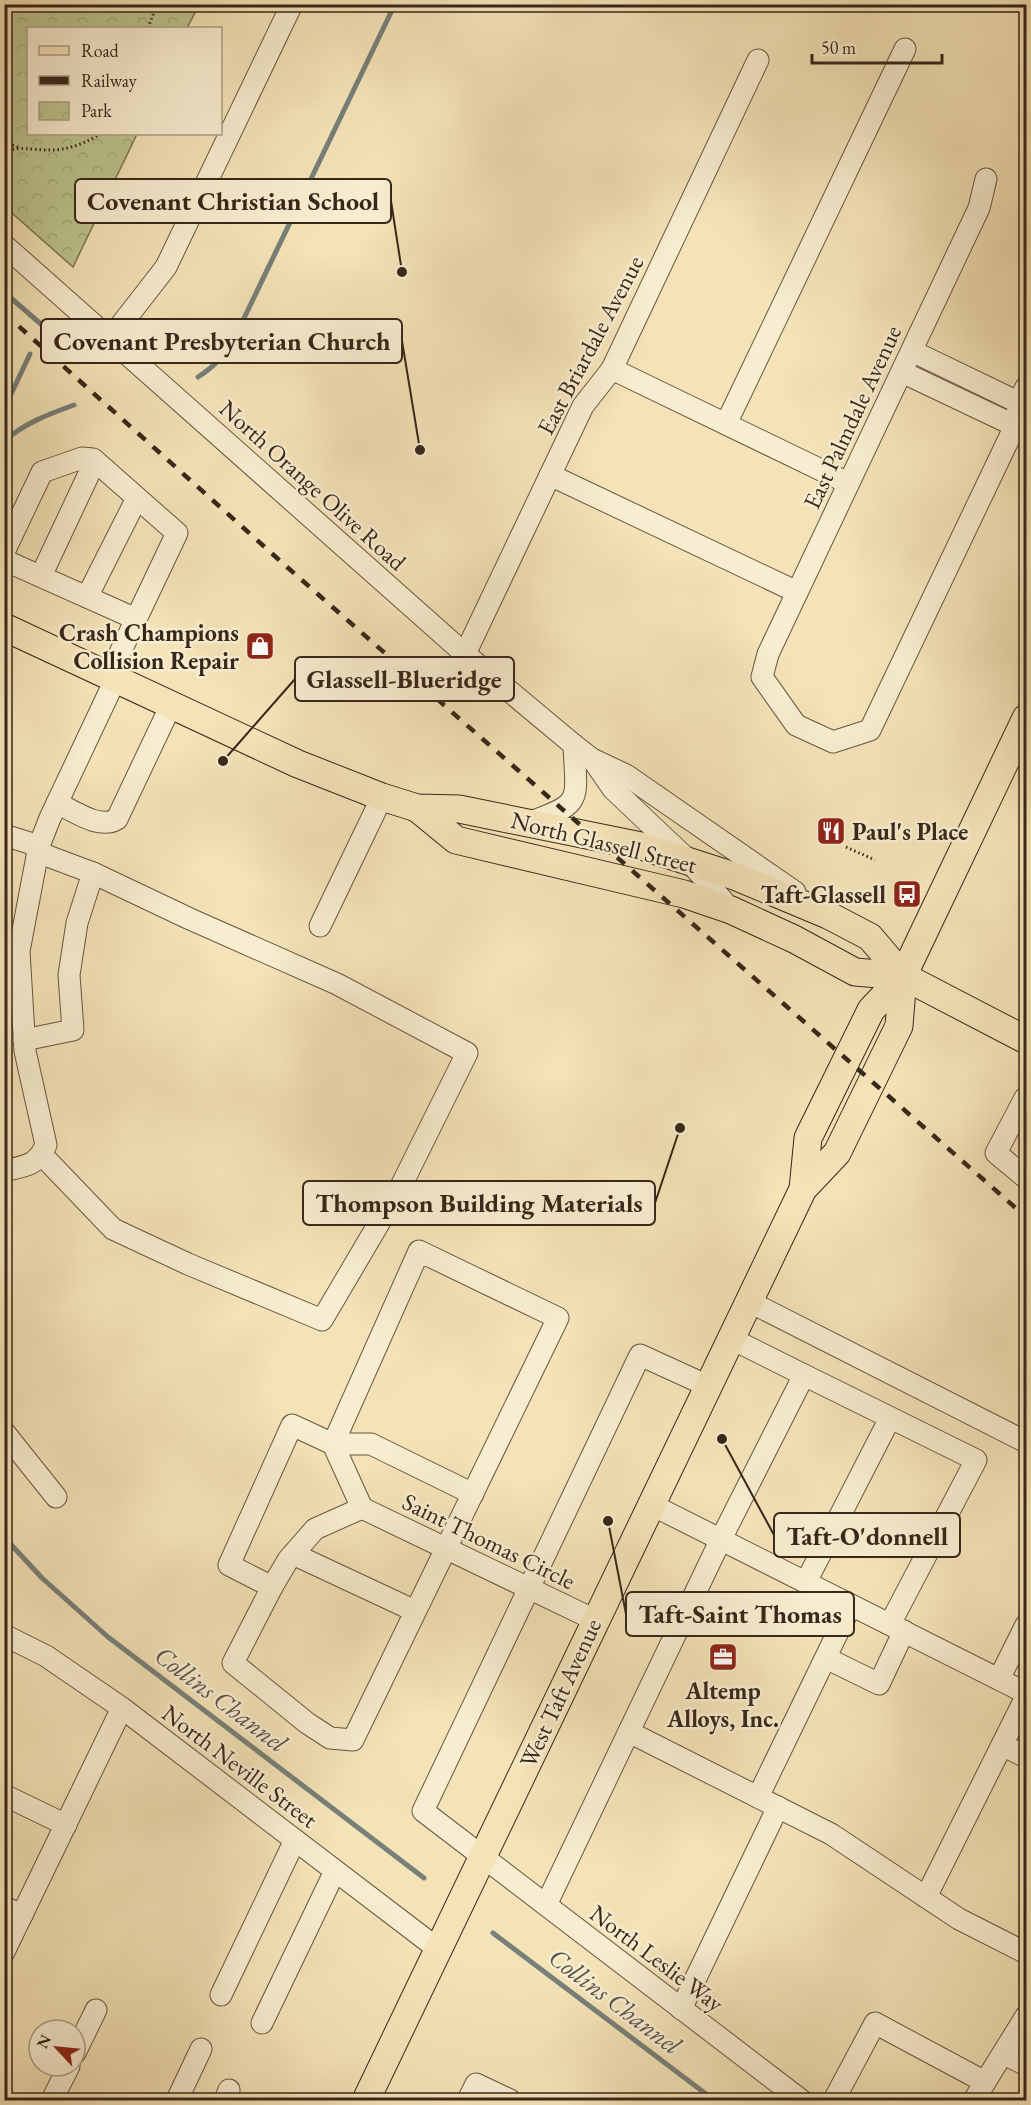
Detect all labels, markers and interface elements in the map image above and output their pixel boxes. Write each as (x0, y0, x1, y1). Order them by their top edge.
legend (27, 27, 222, 135)
scale bar (812, 27, 942, 65)
text: 50 m (821, 36, 856, 59)
text: Road (81, 39, 120, 62)
text: Railway (81, 69, 137, 92)
text: Park (81, 99, 112, 122)
callout: Covenant Christian School (75, 179, 391, 223)
text: Covenant Christian School (87, 184, 379, 218)
street label: East Briardale Avenue (530, 250, 650, 440)
callout: Covenant Presbyterian Church (41, 319, 402, 363)
street label: East Palmdale Avenue (796, 320, 908, 514)
text: Covenant Presbyterian Church (53, 324, 391, 358)
street label: North Orange Olive Road (213, 393, 414, 578)
place label: Crash Champions Collision Repair (59, 617, 239, 676)
shop icon: Crash Champions Collision Repair (244, 630, 276, 662)
callout: Glassell-Blueridge (295, 657, 514, 701)
text: Glassell-Blueridge (306, 662, 502, 696)
street label: North Glassell Street (508, 804, 701, 880)
restaurant icon: Paul's Place (815, 815, 847, 847)
place label: Paul's Place (852, 816, 968, 847)
bus stop icon: Taft-Glassell (891, 878, 923, 910)
place label: Taft-Glassell (761, 879, 886, 910)
callout: Thompson Building Materials (303, 1181, 655, 1225)
text: Thompson Building Materials (315, 1186, 643, 1220)
street label: Saint Thomas Circle (397, 1486, 581, 1596)
callout: Taft-O'donnell (774, 1513, 960, 1557)
text: Taft-O'donnell (786, 1519, 948, 1553)
callout: Taft-Saint Thomas (626, 1592, 854, 1636)
text: Taft-Saint Thomas (638, 1597, 842, 1631)
street label: West Taft Avenue (512, 1613, 608, 1773)
water label: Collins Channel (148, 1638, 295, 1760)
office icon: Altemp Alloys, Inc. (707, 1641, 739, 1673)
place label: Altemp Alloys, Inc. (666, 1675, 779, 1735)
street label: North Neville Street (156, 1697, 324, 1835)
street label: North Leslie Way (584, 1897, 731, 2019)
water label: Collins Channel (542, 1940, 689, 2062)
north arrow (27, 2018, 87, 2078)
text: N (32, 2031, 56, 2052)

